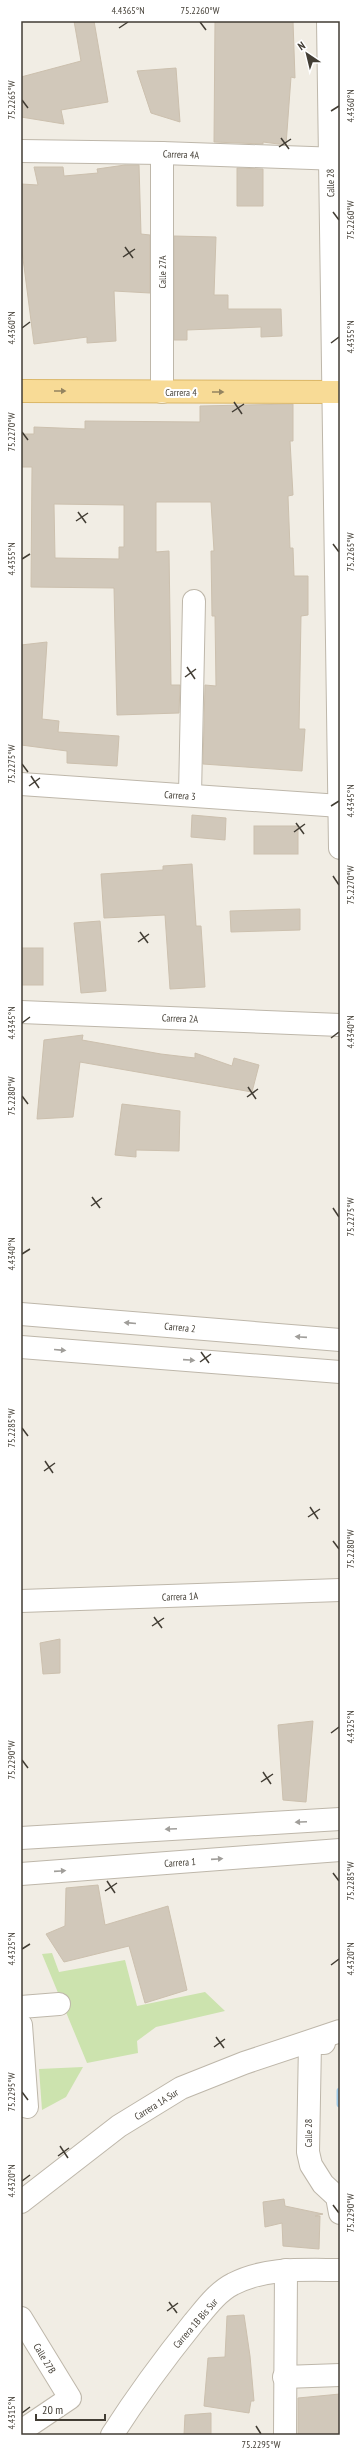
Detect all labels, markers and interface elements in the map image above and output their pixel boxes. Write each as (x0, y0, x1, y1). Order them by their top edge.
text: 4.4365°N (111, 4, 145, 17)
text: 75.2260°W (181, 4, 220, 17)
north arrow (287, 34, 327, 74)
text: N (295, 38, 308, 53)
text: 75.2265°W (5, 80, 18, 119)
text: 4.4360°N (344, 89, 357, 123)
street label: Carrera 4A (163, 147, 200, 162)
street label: Calle 28 (324, 169, 337, 197)
text: 75.2260°W (344, 200, 357, 239)
street label: Calle 27A (156, 255, 169, 288)
text: 4.4360°N (5, 311, 18, 345)
text: 4.4355°N (344, 320, 357, 354)
street label: Carrera 4 (165, 386, 197, 399)
one-way arrow (54, 388, 67, 394)
one-way arrow (212, 389, 225, 395)
text: 75.2270°W (5, 412, 18, 451)
text: 75.2265°W (344, 532, 357, 571)
text: 4.4355°N (5, 542, 18, 576)
text: 75.2275°W (5, 744, 18, 783)
text: 4.4345°N (344, 784, 357, 818)
street label: Carrera 3 (164, 788, 196, 803)
text: 75.2270°W (344, 865, 357, 904)
text: 4.4345°N (5, 1006, 18, 1040)
street label: Carrera 2A (162, 1011, 199, 1026)
text: 4.4340°N (344, 1015, 357, 1049)
text: 75.2280°W (5, 1076, 18, 1115)
text: 75.2275°W (344, 1197, 357, 1236)
text: 4.4340°N (5, 1237, 18, 1271)
one-way arrow (124, 1320, 136, 1327)
street label: Carrera 2 (164, 1320, 196, 1335)
one-way arrow (295, 1333, 307, 1340)
one-way arrow (54, 1347, 66, 1353)
one-way arrow (183, 1357, 195, 1364)
text: 75.2285°W (5, 1408, 18, 1447)
text: 75.2280°W (344, 1529, 357, 1568)
street label: Carrera 1A (162, 1589, 199, 1604)
text: 4.4325°N (344, 1710, 357, 1744)
text: 75.2290°W (5, 1740, 18, 1779)
one-way arrow (295, 1818, 307, 1825)
one-way arrow (164, 1826, 177, 1832)
street label: Carrera 1 (164, 1855, 196, 1870)
one-way arrow (211, 1855, 223, 1862)
text: 75.2285°W (344, 1861, 357, 1900)
one-way arrow (54, 1867, 66, 1874)
text: 4.4325°N (5, 1932, 18, 1966)
text: 4.4320°N (344, 1942, 357, 1976)
text: 75.2295°W (5, 2072, 18, 2111)
street label: Carrera 1A Sur (132, 2086, 181, 2123)
street label: Calle 28 (302, 2119, 315, 2147)
text: 4.4320°N (5, 2164, 18, 2198)
text: 75.2290°W (344, 2193, 357, 2232)
street label: Carrera 1B Bis Sur (170, 2295, 221, 2351)
street label: Calle 27B (30, 2341, 59, 2376)
text: 4.4315°N (5, 2396, 18, 2430)
scale bar (36, 2396, 105, 2422)
text: 20 m (42, 2402, 63, 2417)
text: 75.2295°W (242, 2438, 281, 2451)

